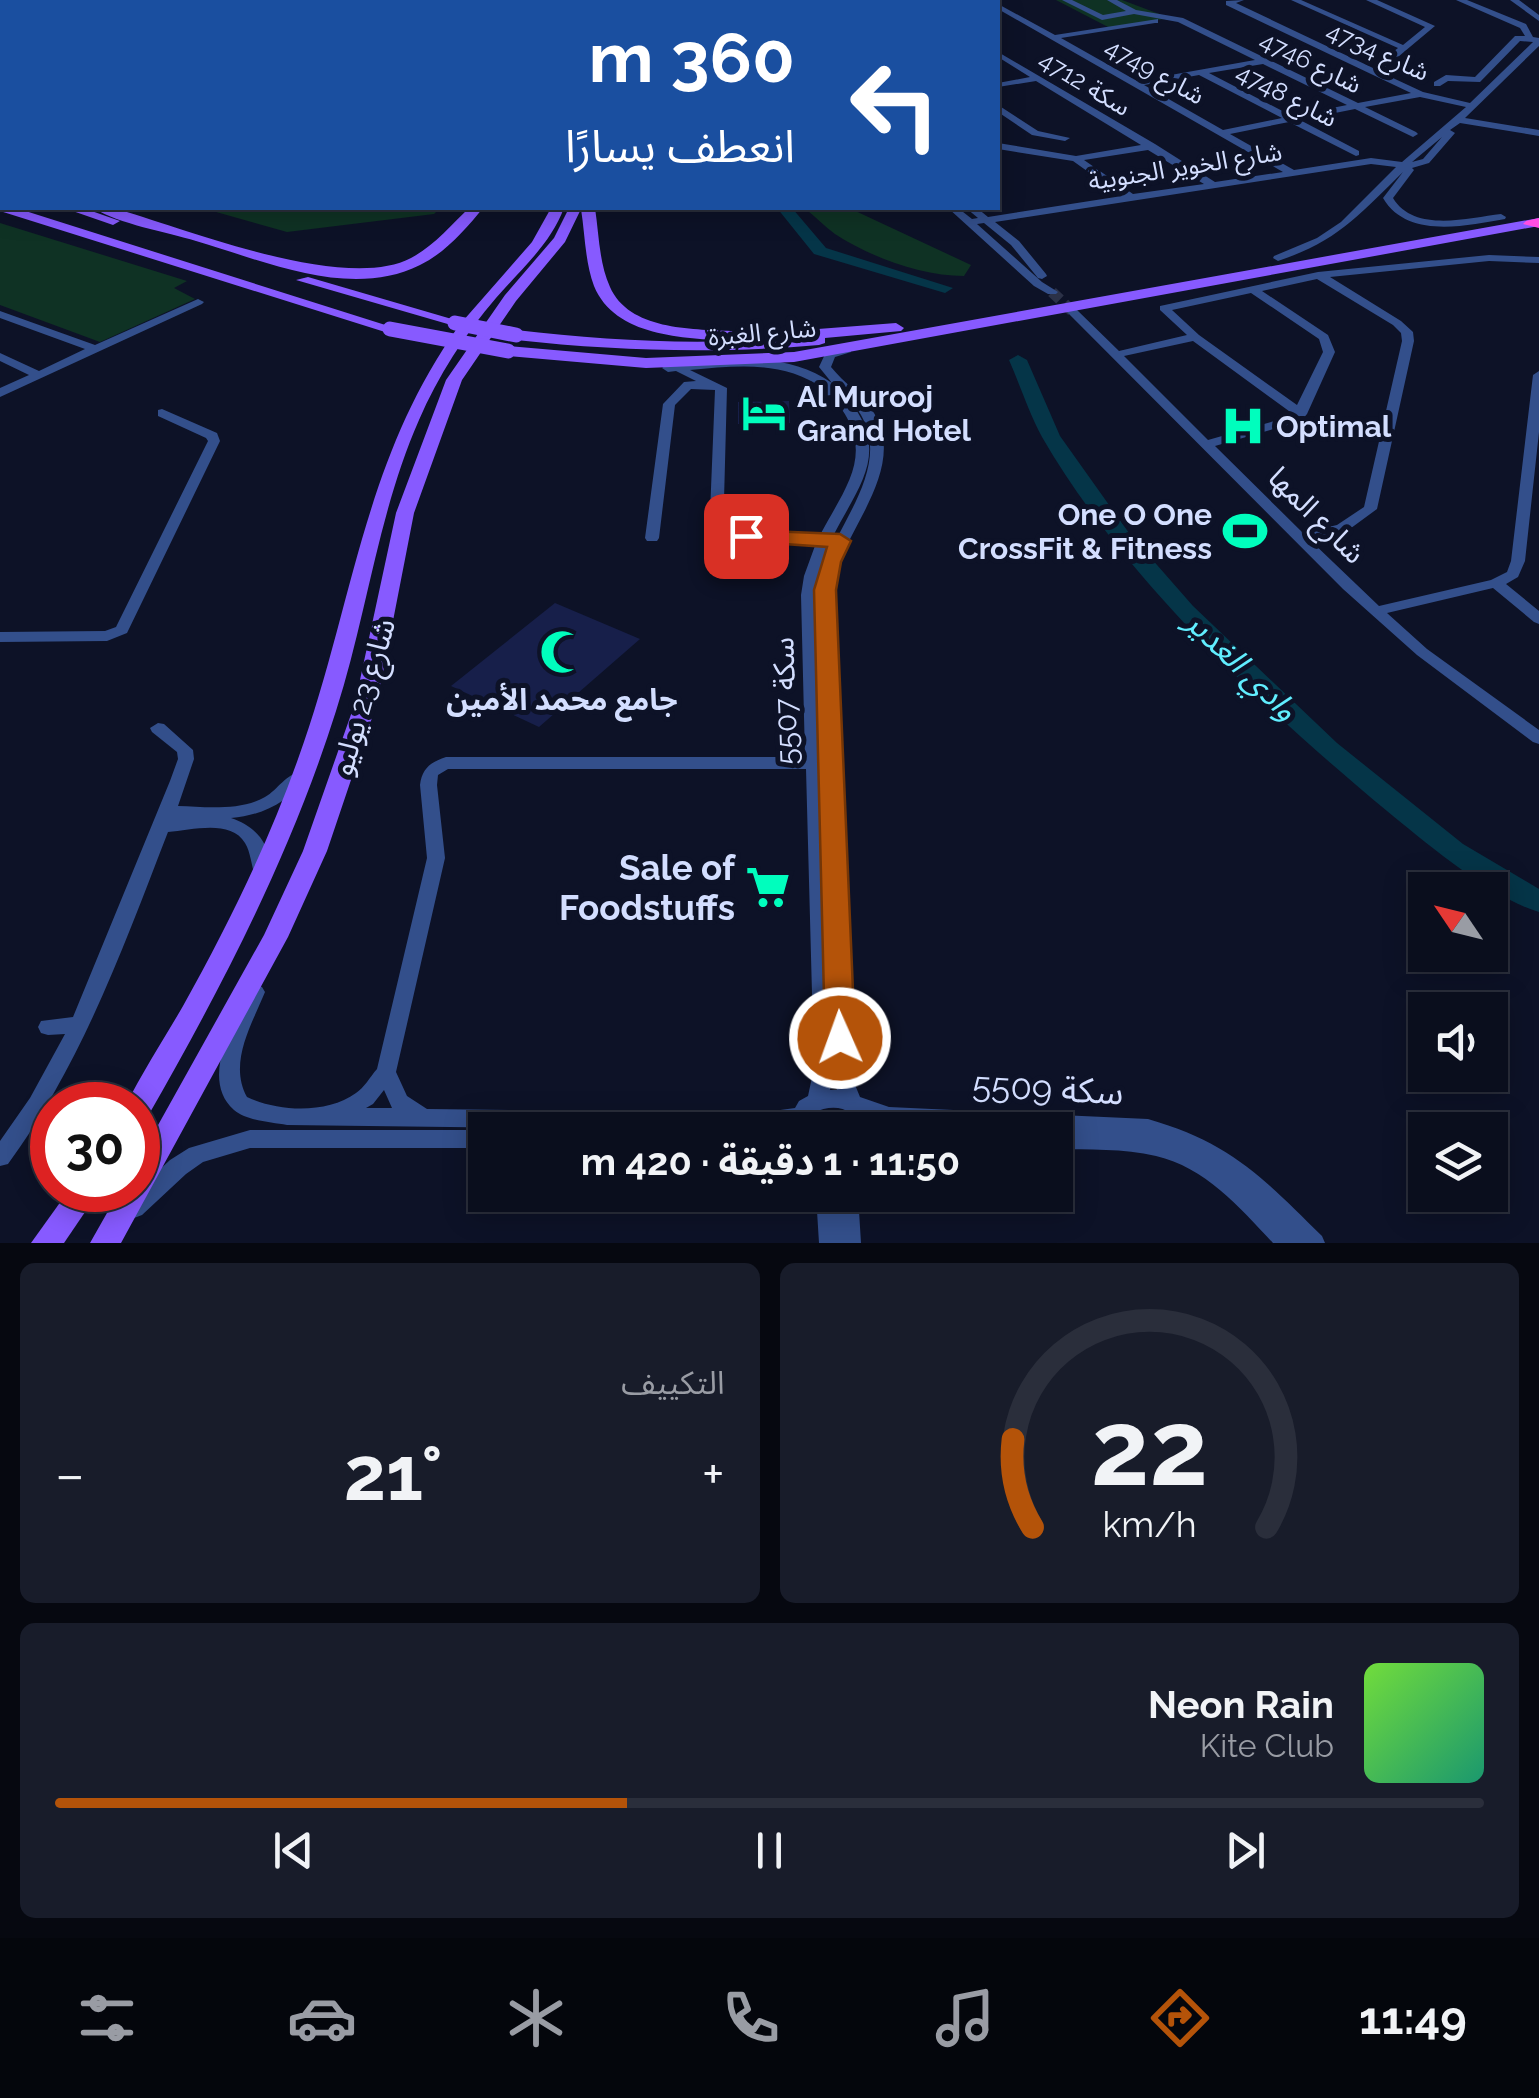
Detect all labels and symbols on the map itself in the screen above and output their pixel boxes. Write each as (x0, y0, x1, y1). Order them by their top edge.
street label: 4734 شارع (1320, 15, 1434, 91)
street label: 4746 شارع (1253, 25, 1367, 103)
street label: 4749 شارع (1098, 31, 1210, 114)
street label: سكة 4712 (1034, 44, 1136, 122)
street label: 4748 شارع (1230, 57, 1342, 137)
street label: شارع الخوير الجنوبية (1086, 136, 1285, 200)
street label: شارع الغبرة (707, 312, 818, 356)
place label: Al Murooj Grand Hotel (797, 379, 971, 448)
hotel icon: Al Murooj Grand Hotel (740, 389, 788, 437)
hospital icon: Optimal (1219, 402, 1267, 450)
place label: Optimal (1276, 409, 1392, 444)
street label: شارع المها (1258, 459, 1373, 574)
pin (704, 494, 789, 579)
place label: One O One CrossFit & Fitness (958, 497, 1212, 566)
sports icon: One O One CrossFit & Fitness (1221, 507, 1269, 555)
water label: وادي الغدير (1171, 601, 1306, 733)
street label: شارع 23 يوليو (324, 614, 407, 781)
mosque icon: جامع محمد الأمين (538, 628, 586, 676)
street label: سكة 5507 (765, 636, 805, 766)
place label: جامع محمد الأمين (446, 682, 678, 722)
place label: Sale of Foodstuffs (559, 847, 736, 928)
supermarket icon: Sale of Foodstuffs (744, 863, 792, 911)
north arrow (1408, 872, 1508, 972)
position arrow (788, 986, 892, 1090)
street label: سكة 5509 (971, 1064, 1125, 1112)
speed limit sign: 30 (30, 1082, 160, 1212)

